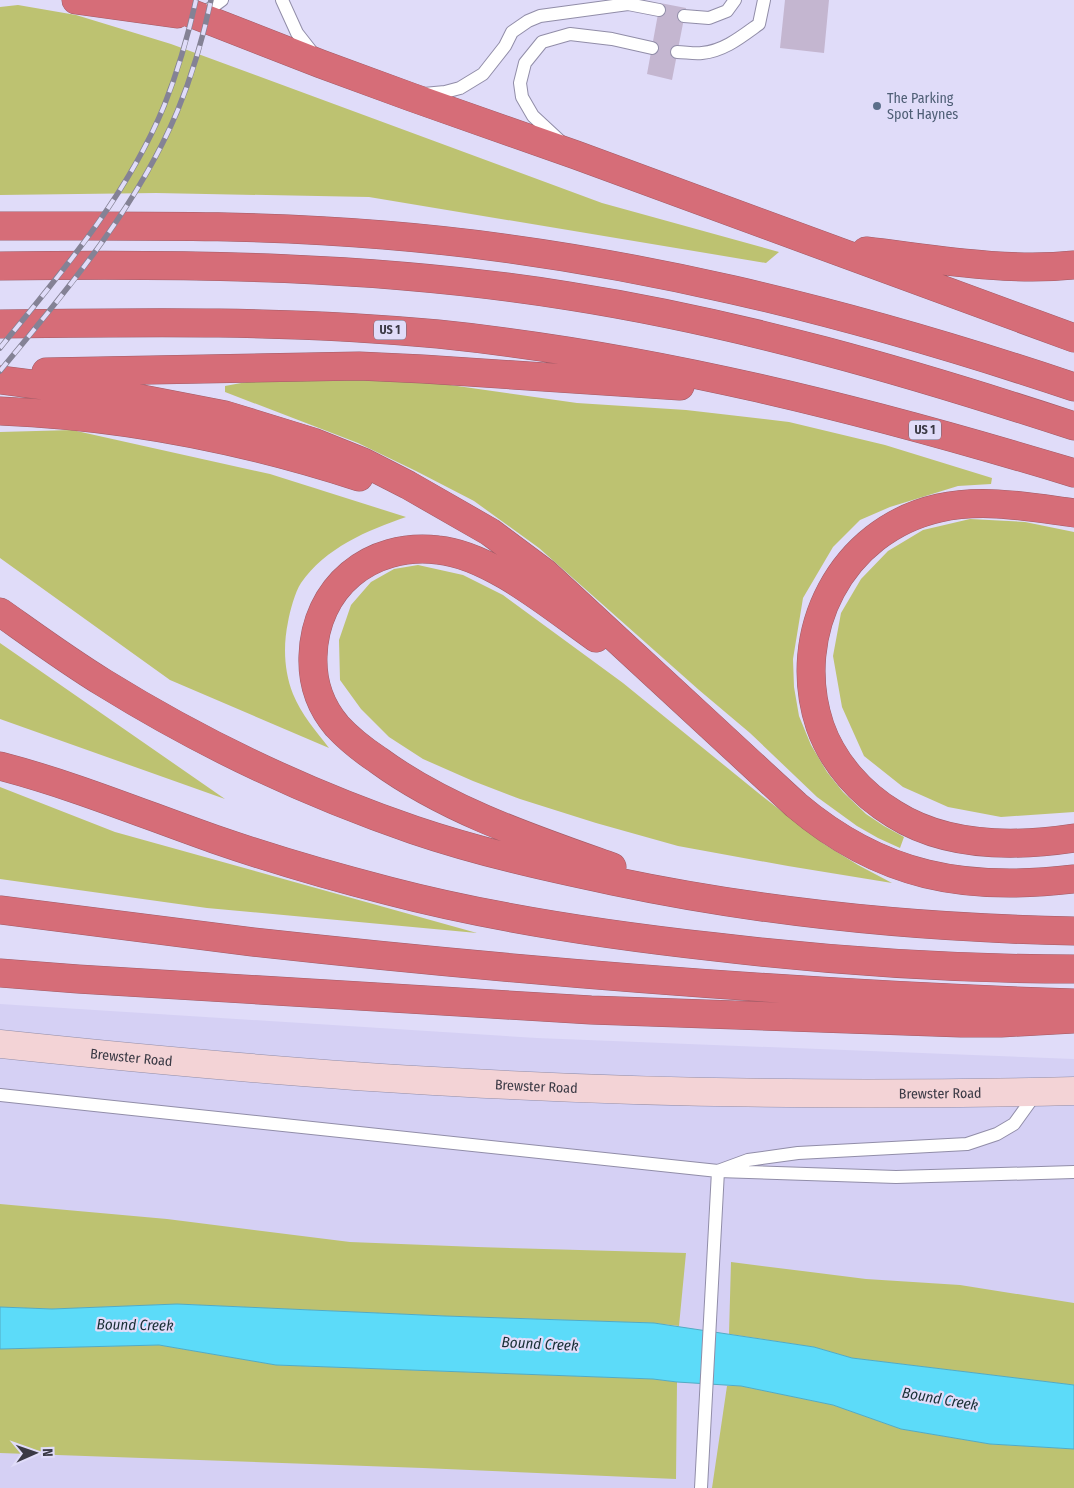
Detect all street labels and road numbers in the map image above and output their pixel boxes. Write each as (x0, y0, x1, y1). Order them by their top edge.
road number: US 1 (374, 320, 406, 340)
road number: US 1 (909, 420, 941, 440)
street label: Brewster Road (89, 1045, 173, 1070)
street label: Brewster Road (494, 1076, 578, 1097)
street label: Brewster Road (899, 1084, 982, 1102)

